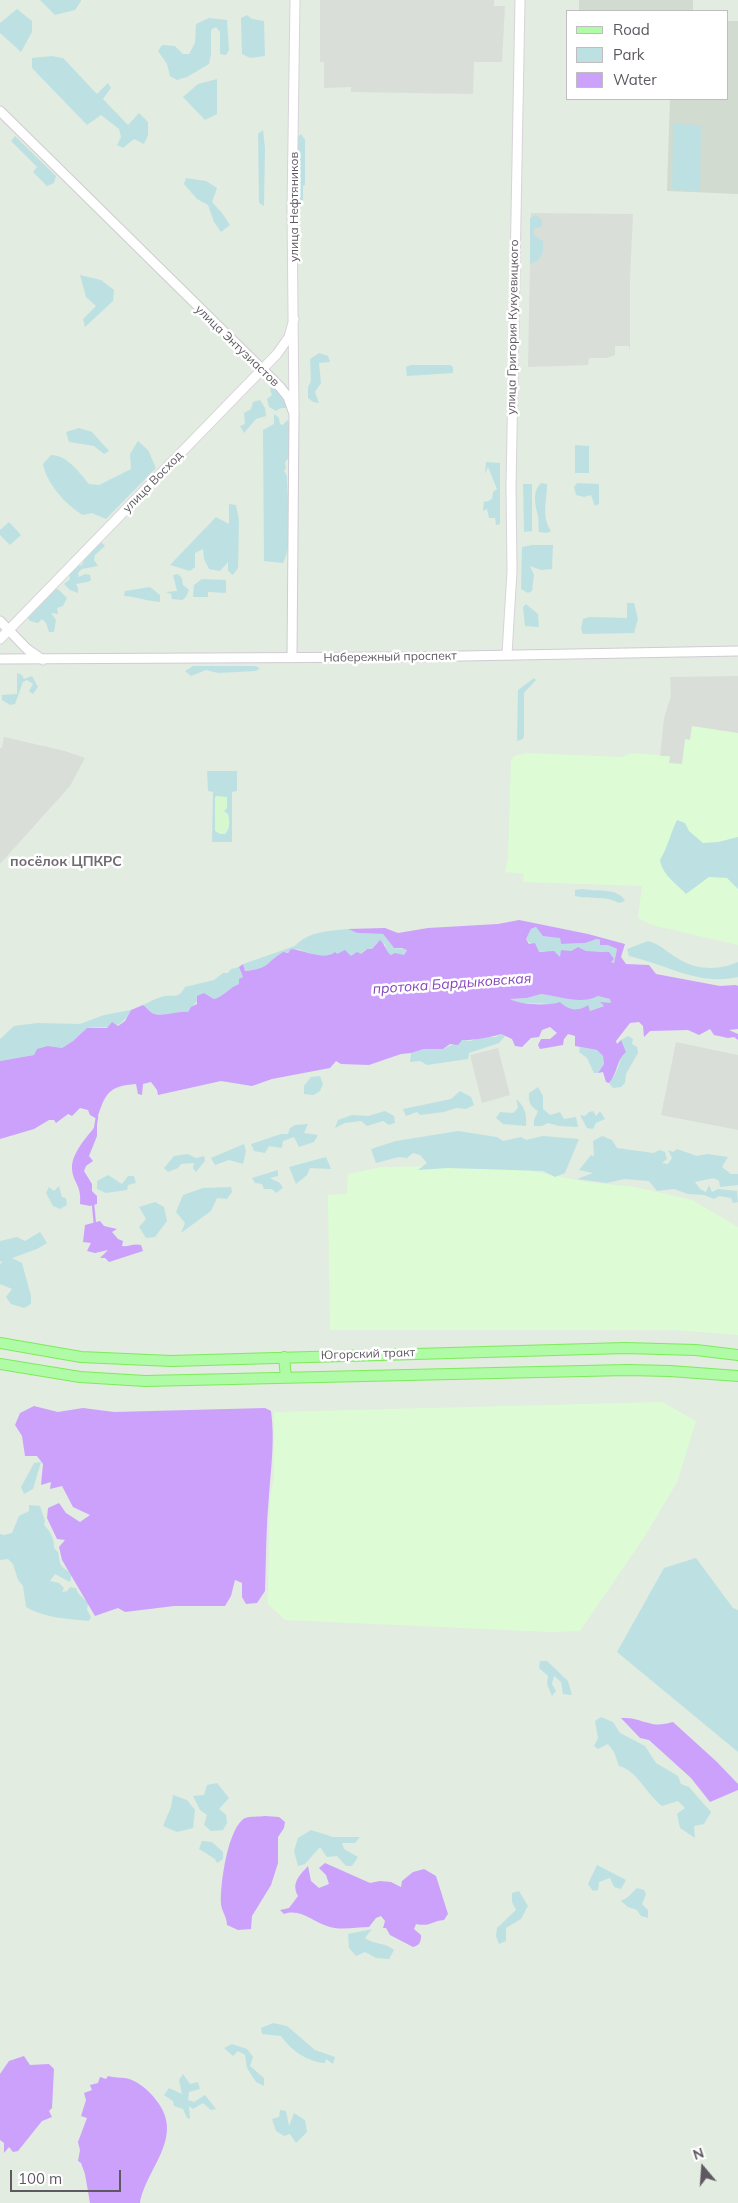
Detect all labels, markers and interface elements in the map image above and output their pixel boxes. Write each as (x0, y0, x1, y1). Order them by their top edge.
legend (566, 10, 728, 100)
text: Road (613, 20, 650, 39)
text: Park (613, 45, 645, 64)
text: Water (613, 70, 657, 89)
street label: улица Нефтяников (287, 152, 301, 262)
street label: улица Григория Кукуевицкого (504, 239, 522, 415)
street label: улица Энтузиастов (192, 302, 282, 390)
street label: улица Восход (120, 448, 186, 516)
street label: Набережный проспект (323, 649, 457, 665)
district label: посёлок ЦПКРС (10, 854, 122, 870)
water label: протока Бардыковская (372, 970, 532, 998)
street label: Югорский тракт (321, 1345, 415, 1363)
north arrow (678, 2143, 728, 2193)
text: N (691, 2144, 706, 2164)
scale bar (12, 2160, 124, 2192)
text: 100 m (18, 2169, 62, 2188)

